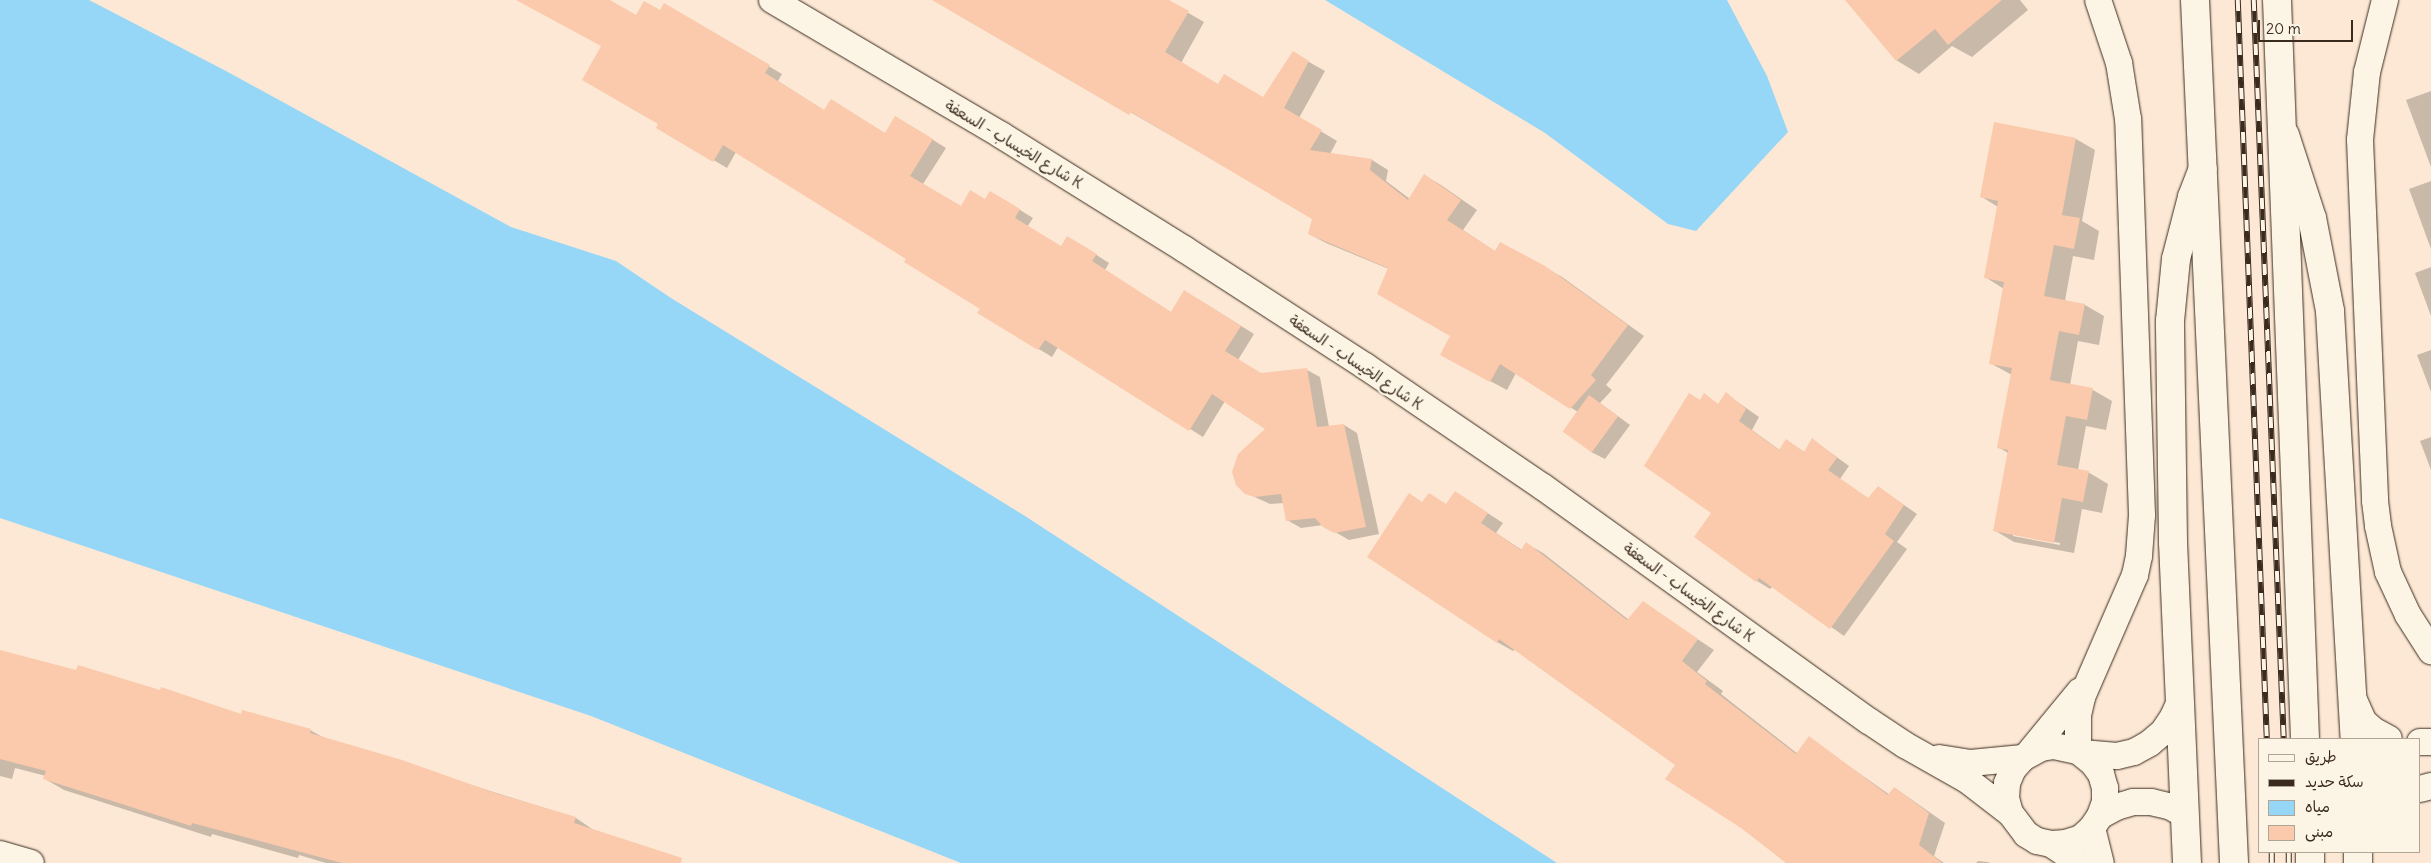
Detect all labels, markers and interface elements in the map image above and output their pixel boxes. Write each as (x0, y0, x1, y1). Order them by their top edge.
scale bar (2261, 10, 2356, 42)
text: 20 m (2266, 19, 2301, 38)
street label: شارع الخيساب - السعفة K (942, 96, 1086, 192)
street label: شارع الخيساب - السعفة K (1286, 311, 1426, 413)
street label: شارع الخيساب - السعفة K (1620, 539, 1758, 645)
legend (2258, 738, 2421, 853)
text: طريق (2305, 747, 2337, 766)
text: سكة حديد (2305, 772, 2364, 791)
text: مياه (2305, 797, 2330, 816)
text: مبنى (2305, 822, 2333, 841)

